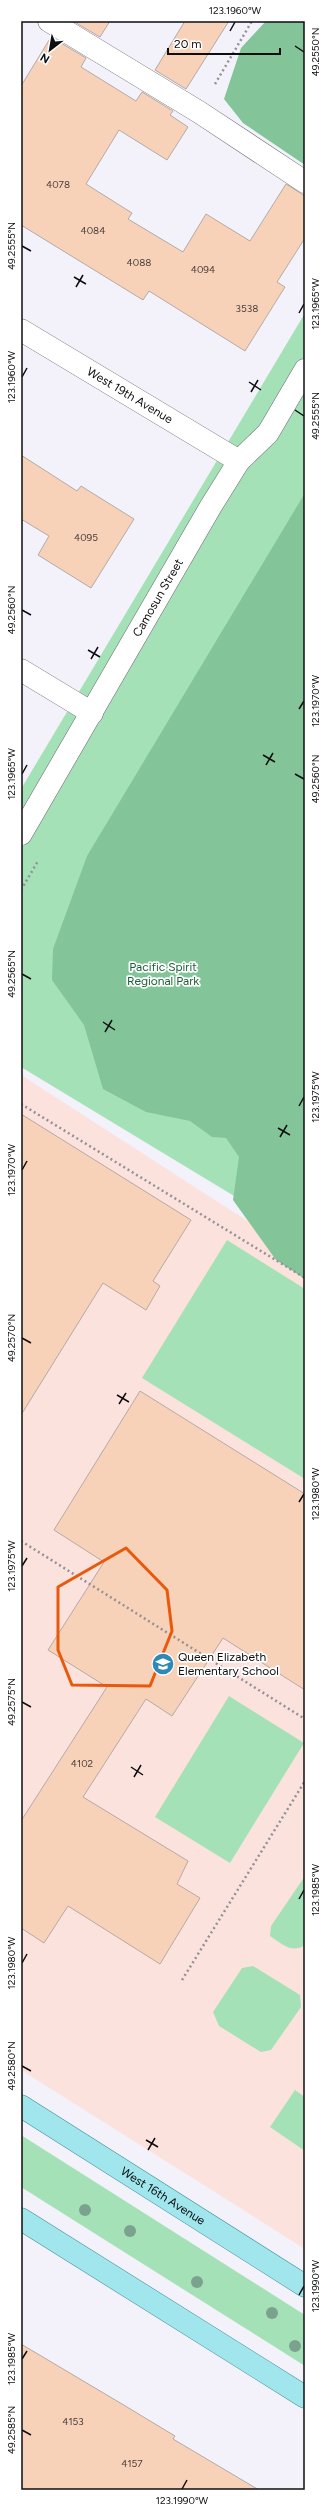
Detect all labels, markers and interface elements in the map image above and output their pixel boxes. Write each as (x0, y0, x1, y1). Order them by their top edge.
text: 123.1960°W (209, 4, 262, 17)
text: 49.2550°N (309, 28, 322, 76)
north arrow (30, 30, 70, 70)
scale bar (168, 30, 280, 56)
text: 20 m (174, 37, 202, 51)
text: N (38, 50, 52, 66)
house number: 4078 (46, 178, 70, 191)
text: 49.2555°N (5, 222, 18, 270)
house number: 4084 (81, 224, 105, 237)
house number: 4088 (127, 256, 151, 269)
house number: 4094 (191, 263, 215, 276)
text: 123.1965°W (309, 278, 322, 330)
house number: 3538 (236, 302, 258, 315)
text: 123.1960°W (5, 350, 18, 403)
street label: West 19th Avenue (85, 364, 176, 427)
text: 49.2555°N (309, 392, 322, 440)
house number: 4095 (74, 531, 98, 544)
street label: Camosun Street (130, 556, 186, 639)
text: 49.2560°N (5, 586, 18, 634)
text: 123.1970°W (309, 675, 322, 727)
text: 123.1965°W (5, 748, 18, 800)
text: 49.2560°N (309, 755, 322, 803)
text: 49.2565°N (5, 950, 18, 998)
park label: Pacific Spirit Regional Park (127, 960, 199, 988)
text: 123.1975°W (309, 1071, 322, 1123)
text: 123.1970°W (5, 1144, 18, 1196)
text: 49.2570°N (5, 1314, 18, 1362)
text: 123.1980°W (309, 1467, 322, 1520)
text: 123.1975°W (5, 1540, 18, 1592)
place label: Queen Elizabeth Elementary School (178, 1650, 279, 1678)
school or university icon: Queen Elizabeth Elementary School (150, 1651, 176, 1677)
text: 49.2575°N (5, 1678, 18, 1726)
house number: 4102 (71, 1757, 93, 1770)
text: 123.1985°W (309, 1863, 322, 1916)
text: 123.1980°W (5, 1936, 18, 1989)
text: 49.2580°N (5, 2041, 18, 2091)
street label: West 16th Avenue (118, 2164, 208, 2228)
text: 123.1990°W (309, 2259, 322, 2312)
text: 123.1985°W (5, 2332, 18, 2385)
text: 49.2585°N (5, 2406, 18, 2454)
house number: 4153 (62, 2415, 84, 2428)
house number: 4157 (121, 2457, 143, 2470)
text: 123.1990°W (156, 2494, 209, 2507)

